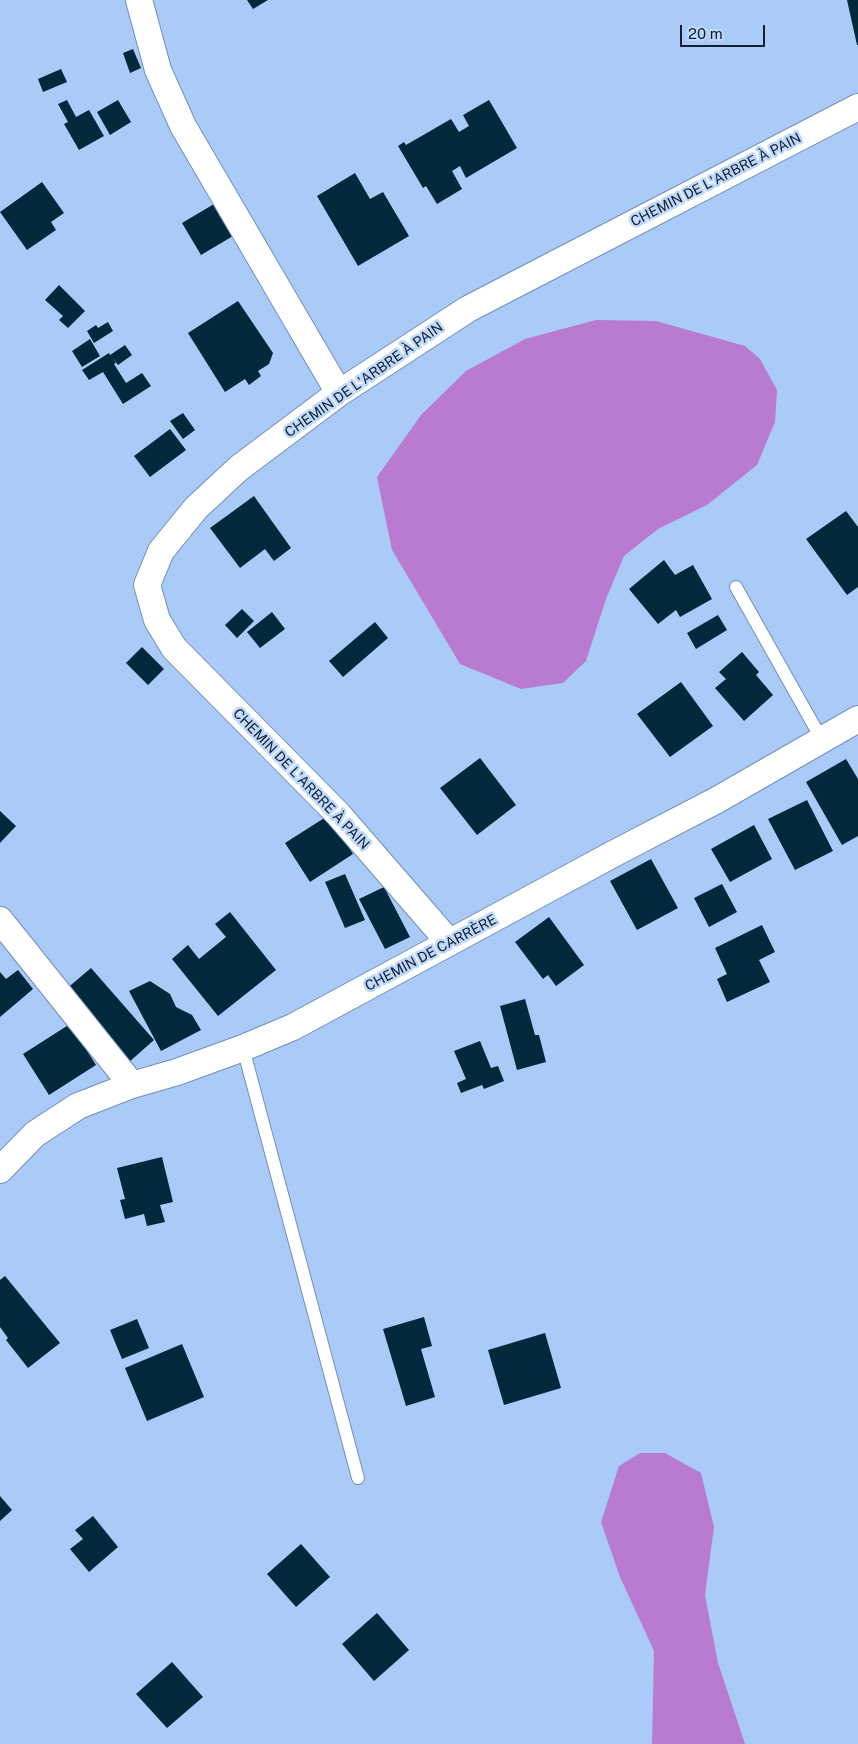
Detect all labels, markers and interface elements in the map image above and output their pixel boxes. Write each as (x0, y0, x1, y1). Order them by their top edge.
scale bar (683, 15, 768, 47)
text: 20 m (688, 25, 723, 42)
street label: CHEMIN DE L'ARBRE À PAIN (628, 130, 804, 230)
street label: CHEMIN DE L'ARBRE À PAIN (282, 319, 446, 441)
street label: CHEMIN DE L'ARBRE À PAIN (229, 705, 373, 853)
street label: CHEMIN DE CARRÈRE (362, 911, 500, 995)

